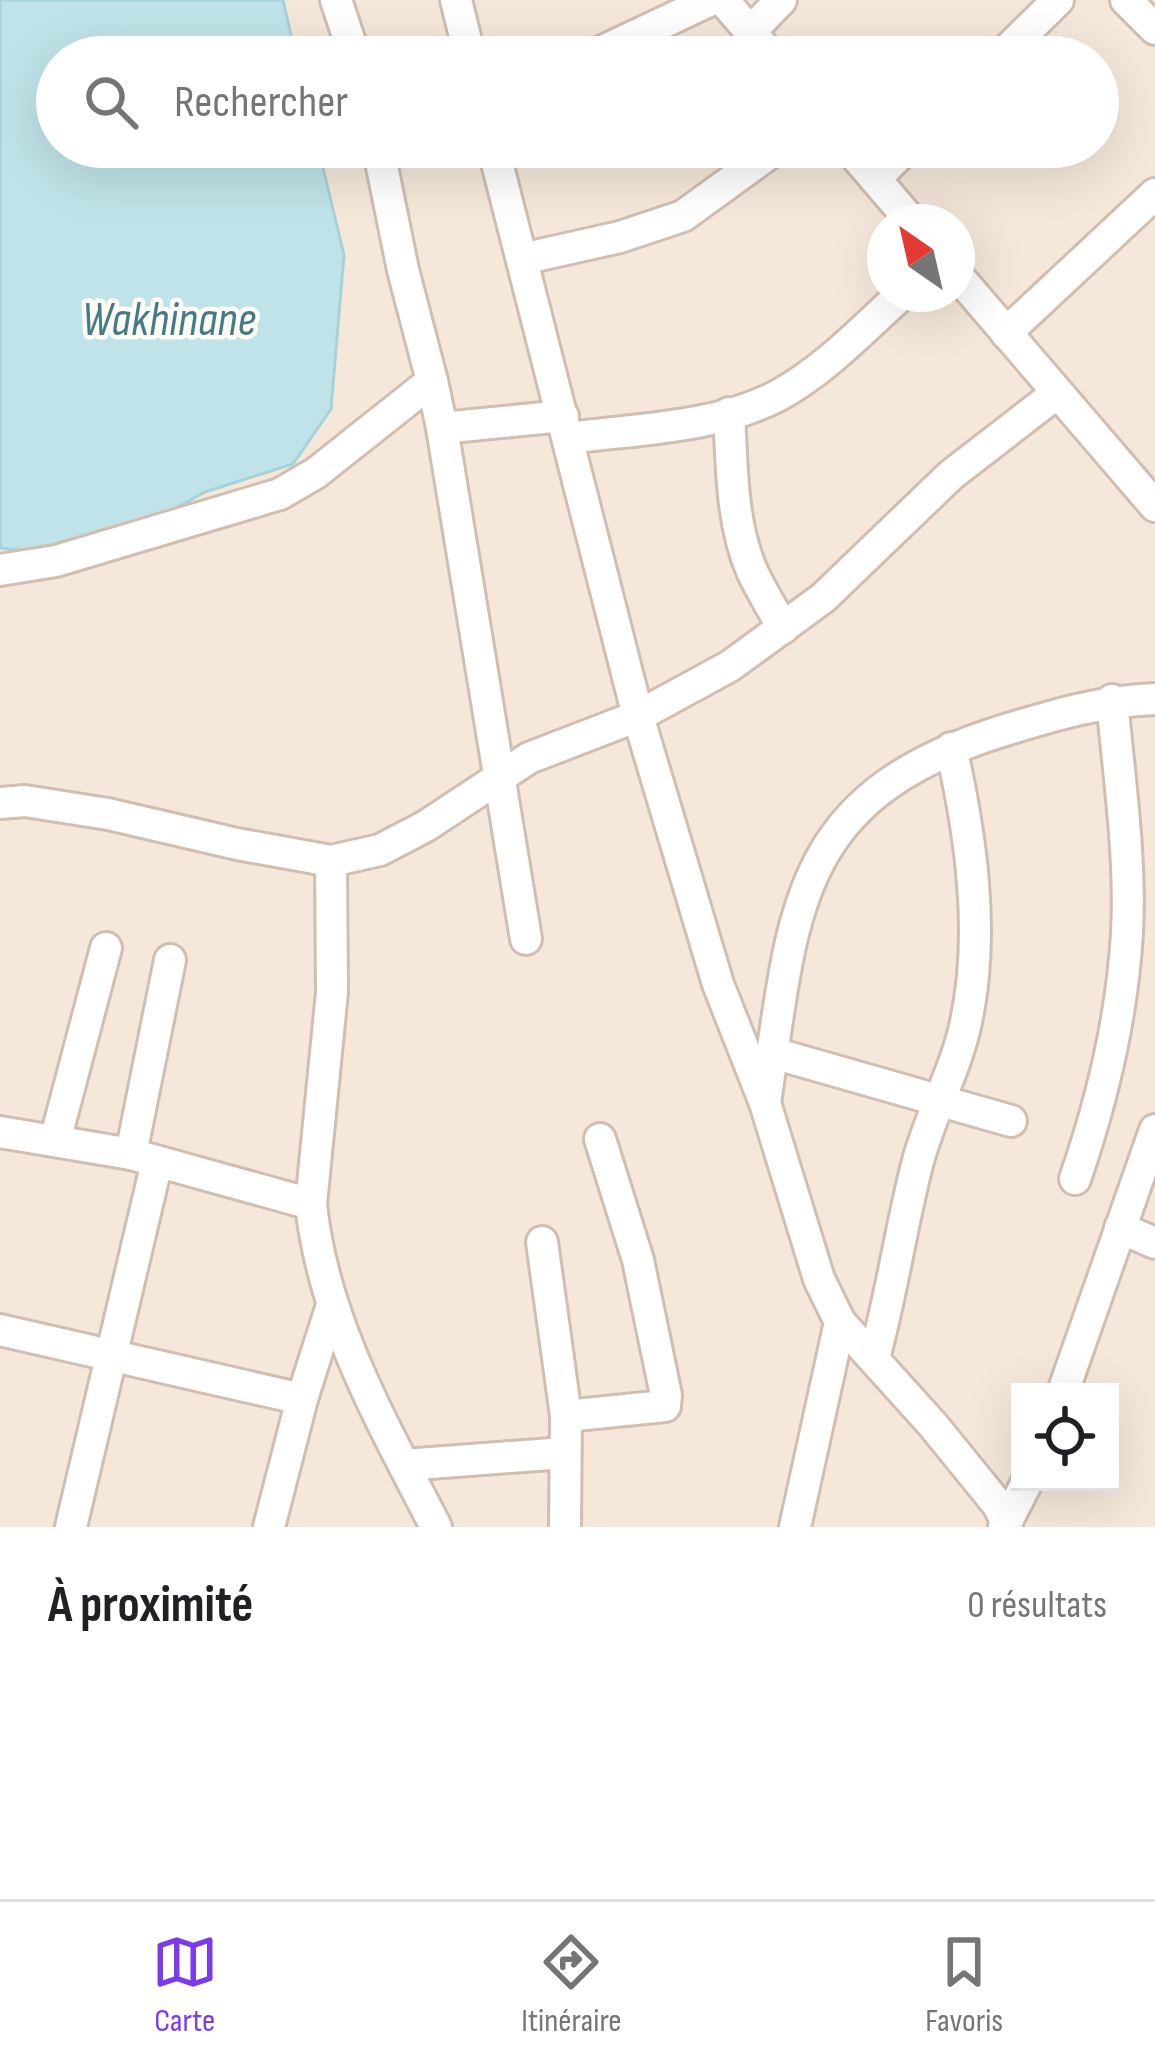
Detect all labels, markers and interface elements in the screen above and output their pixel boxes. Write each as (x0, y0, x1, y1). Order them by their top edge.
search box (36, 36, 1119, 168)
icon: search (78, 69, 144, 135)
text: Rechercher (174, 75, 348, 130)
north arrow (867, 204, 975, 312)
water label: Wakhinane (82, 292, 256, 349)
map controls (1011, 1383, 1119, 1491)
button: locate (1011, 1383, 1119, 1491)
text: À proximité (48, 1575, 253, 1636)
text: 0 résultats (967, 1582, 1107, 1629)
tab: Carte (152, 1929, 218, 2041)
tab: Itinéraire (521, 1929, 622, 2041)
tab: Favoris (925, 1929, 1003, 2041)

